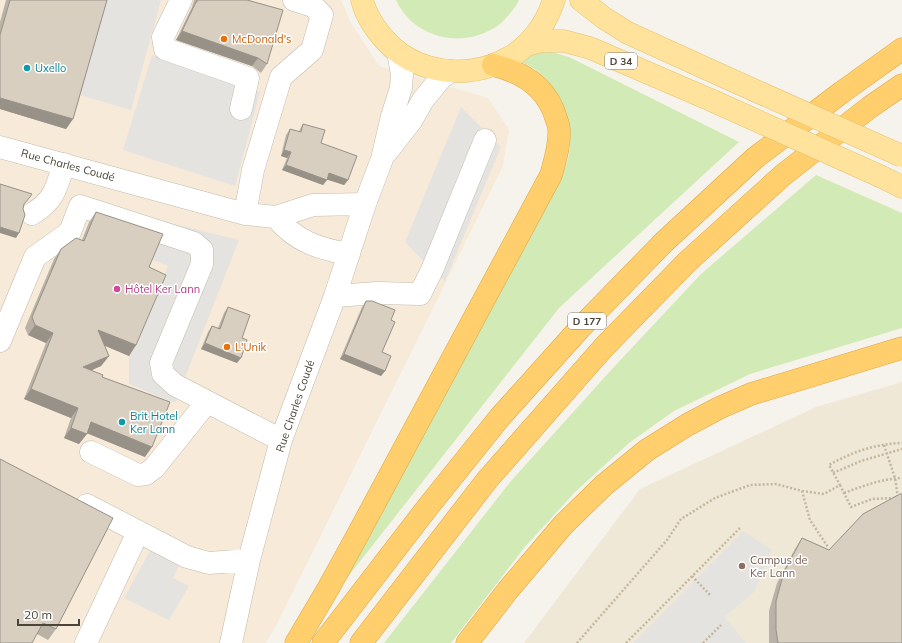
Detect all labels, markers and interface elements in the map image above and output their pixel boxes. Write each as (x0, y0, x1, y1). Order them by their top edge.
place label: McDonald's (232, 32, 292, 46)
marker: McDonald's (219, 34, 229, 44)
road number: D 34 (605, 53, 637, 69)
place label: Uxello (35, 61, 66, 75)
marker: Uxello (22, 63, 32, 73)
street label: Rue Charles Coudé (19, 146, 117, 184)
place label: Hôtel Ker Lann (125, 282, 200, 296)
marker: Hôtel Ker Lann (112, 284, 122, 294)
road number: D 177 (568, 313, 606, 329)
place label: L'Unik (235, 340, 267, 354)
marker: L'Unik (222, 342, 232, 352)
street label: Rue Charles Coudé (273, 358, 317, 454)
place label: Brit Hotel Ker Lann (130, 409, 178, 436)
marker: Brit Hotel Ker Lann (117, 417, 127, 427)
place label: Campus de Ker Lann (750, 553, 807, 580)
marker: Campus de Ker Lann (737, 561, 747, 571)
scale bar (18, 601, 79, 627)
text: 20 m (24, 607, 52, 622)

